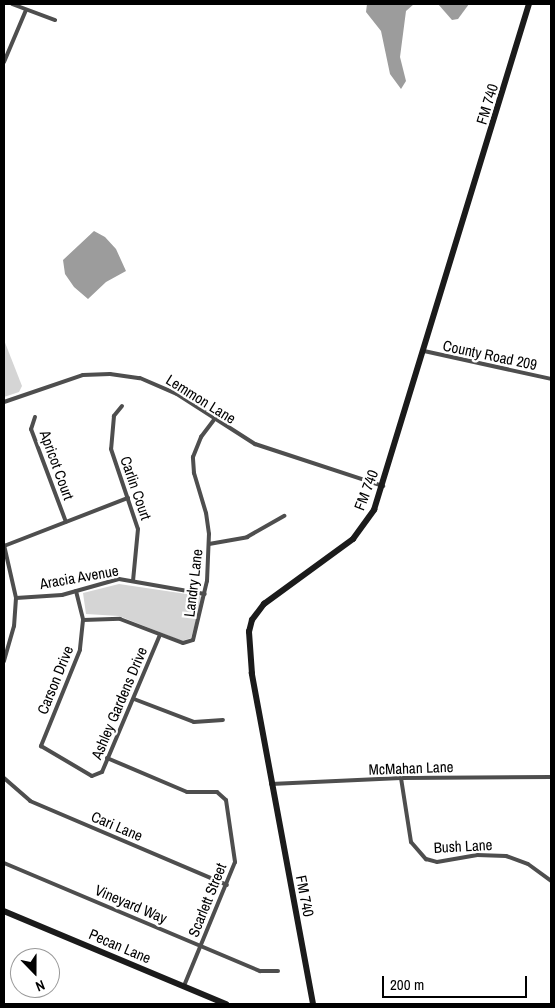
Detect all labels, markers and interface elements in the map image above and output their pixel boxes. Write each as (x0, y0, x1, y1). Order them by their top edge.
street label: FM 740 (472, 81, 502, 127)
street label: County Road 209 (441, 336, 539, 374)
street label: Lemmon Lane (163, 371, 239, 427)
street label: Apricot Court (36, 428, 78, 502)
street label: Carlin Court (117, 454, 155, 522)
street label: FM 740 (350, 467, 382, 513)
street label: Landry Lane (180, 548, 206, 618)
street label: Aracia Avenue (38, 561, 120, 593)
street label: Carson Drive (33, 643, 77, 717)
street label: Ashley Gardens Drive (87, 644, 151, 762)
street label: McMahan Lane (368, 758, 454, 778)
street label: Cari Lane (89, 807, 145, 845)
street label: Bush Lane (433, 835, 493, 857)
street label: Scarlett Street (184, 860, 230, 940)
street label: FM 740 (292, 874, 318, 918)
street label: Vineyard Way (92, 881, 170, 927)
street label: Pecan Lane (86, 925, 154, 967)
north arrow (10, 948, 60, 998)
scale bar (385, 966, 530, 998)
text: 200 m (390, 974, 424, 995)
text: N (33, 976, 47, 996)

